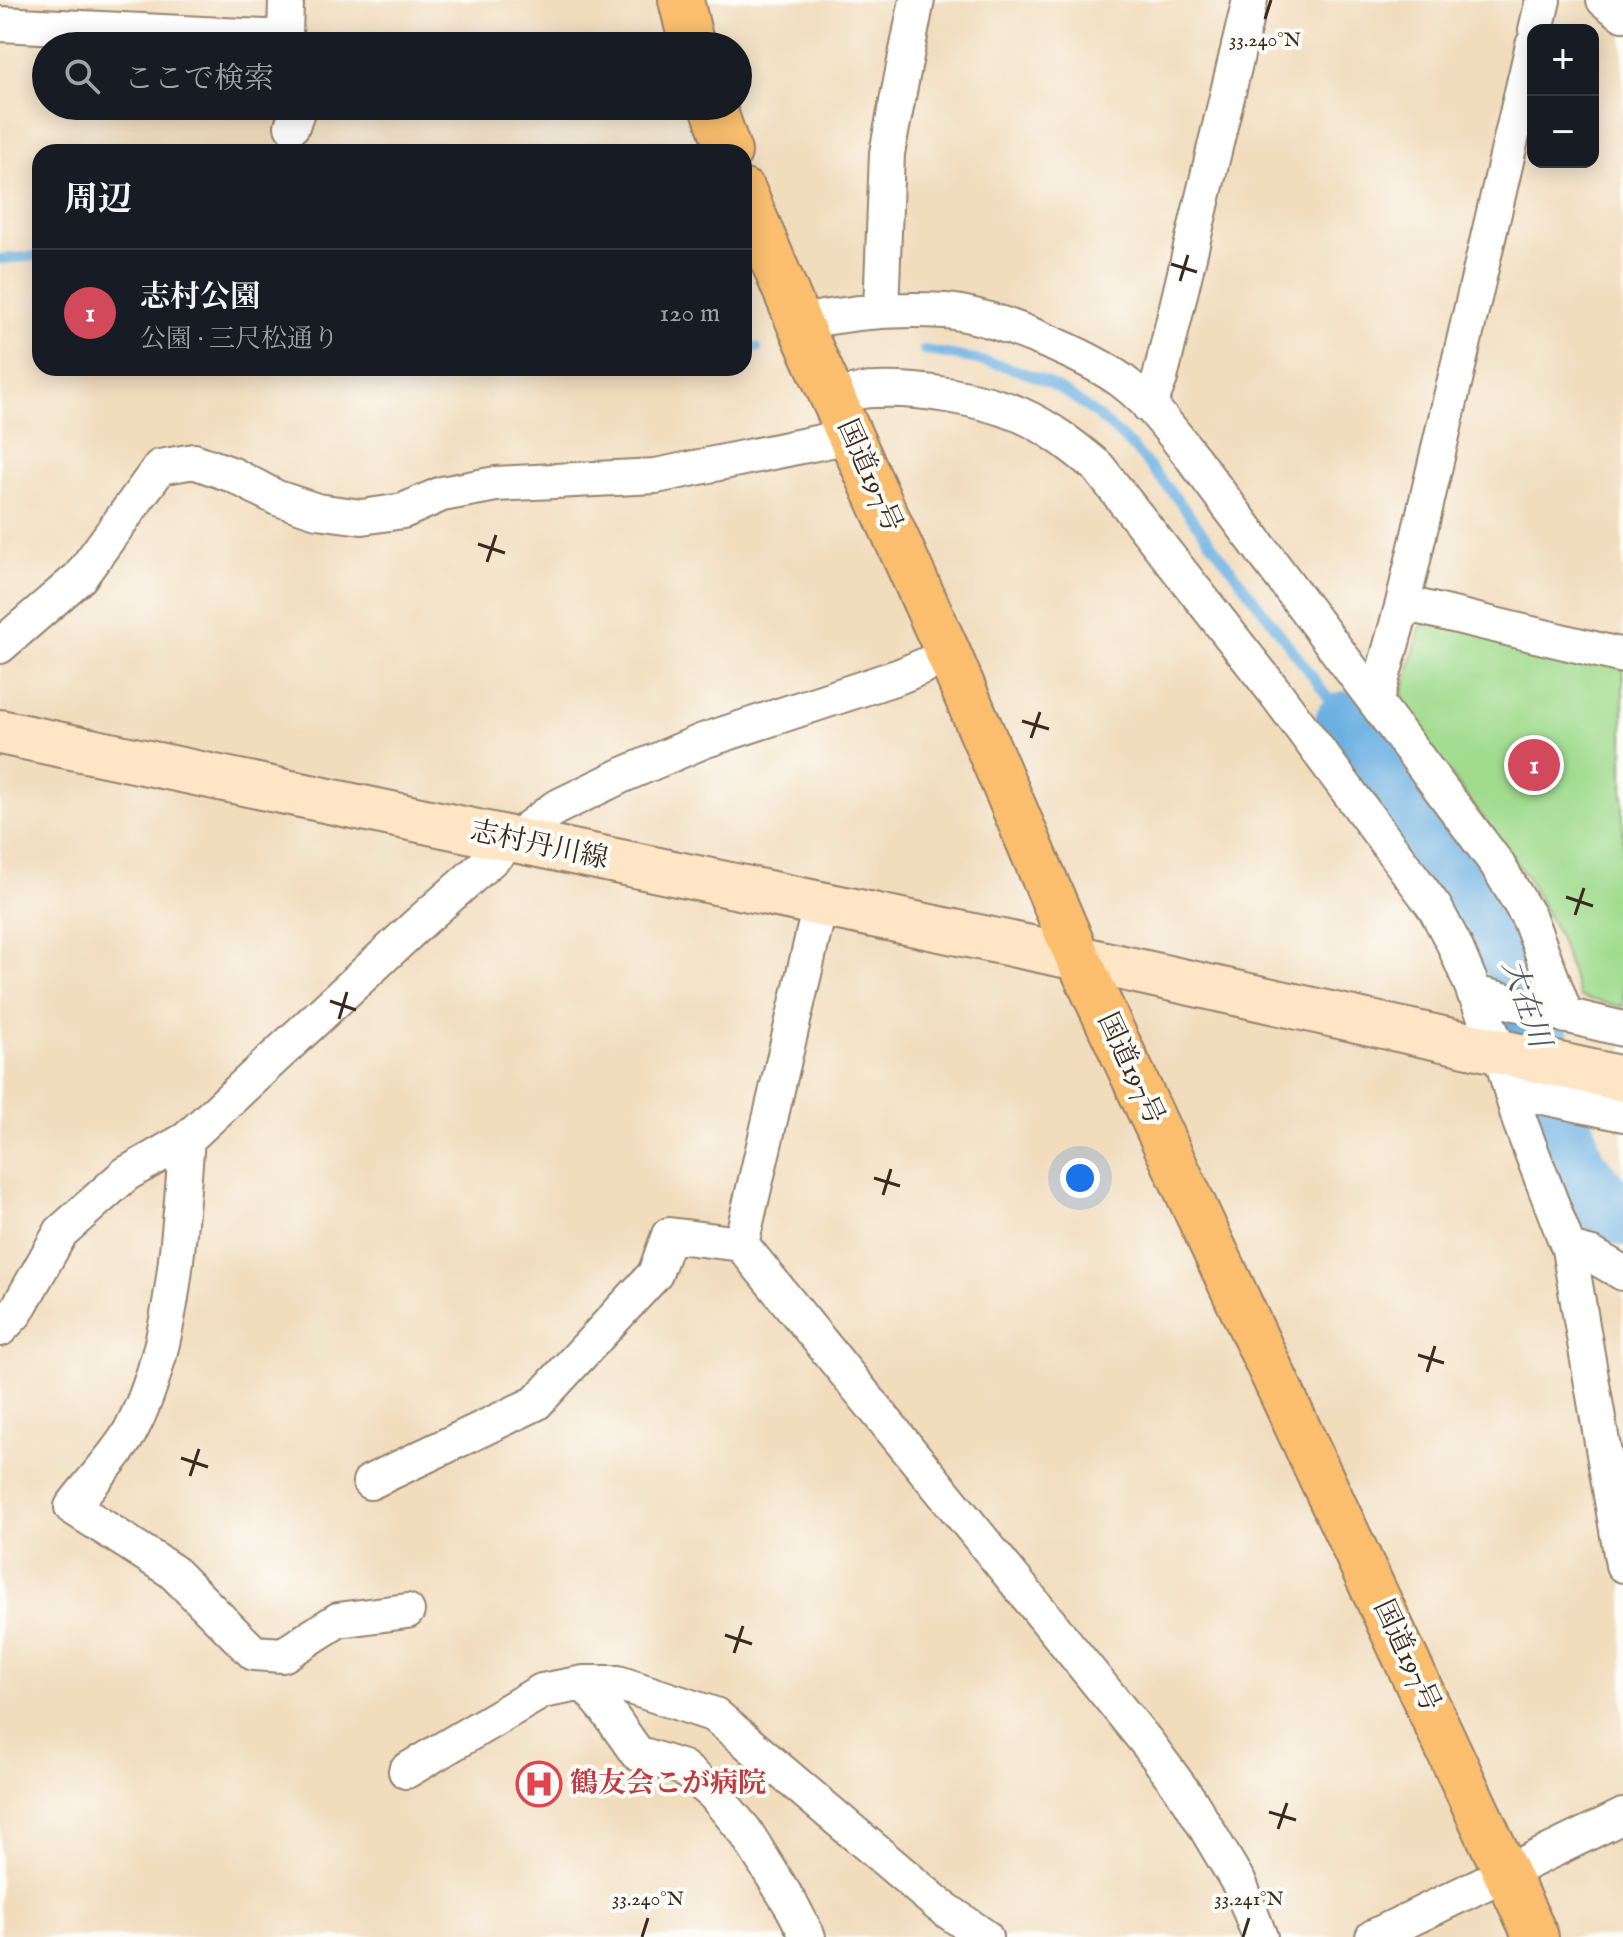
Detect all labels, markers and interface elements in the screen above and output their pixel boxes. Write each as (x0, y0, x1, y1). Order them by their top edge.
map controls (1527, 24, 1599, 168)
button: + (1527, 24, 1599, 96)
text: 33.240°N (1229, 28, 1301, 53)
search box (32, 32, 752, 120)
icon: search (60, 54, 104, 98)
text: ここで検索 (124, 61, 274, 99)
button: − (1527, 96, 1599, 168)
text: 周辺 (64, 179, 132, 222)
text: 志村公園 (140, 279, 260, 317)
text: 1 (85, 297, 95, 330)
text: 120 m (660, 297, 720, 330)
text: 公園 · 三尺松通り (140, 323, 339, 356)
street label: 国道197号 (829, 414, 909, 538)
pin: 1 (1508, 735, 1560, 795)
street label: 志村丹川線 (467, 814, 611, 878)
water label: 大在川 (1492, 955, 1559, 1056)
street label: 国道197号 (1089, 1007, 1171, 1131)
your location (1060, 1158, 1100, 1198)
street label: 国道197号 (1365, 1594, 1447, 1718)
hospital icon: 鶴友会こが病院 (515, 1760, 563, 1808)
place label: 鶴友会こが病院 (570, 1767, 766, 1802)
text: 33.240°N (612, 1887, 684, 1912)
text: 33.241°N (1214, 1887, 1284, 1912)

